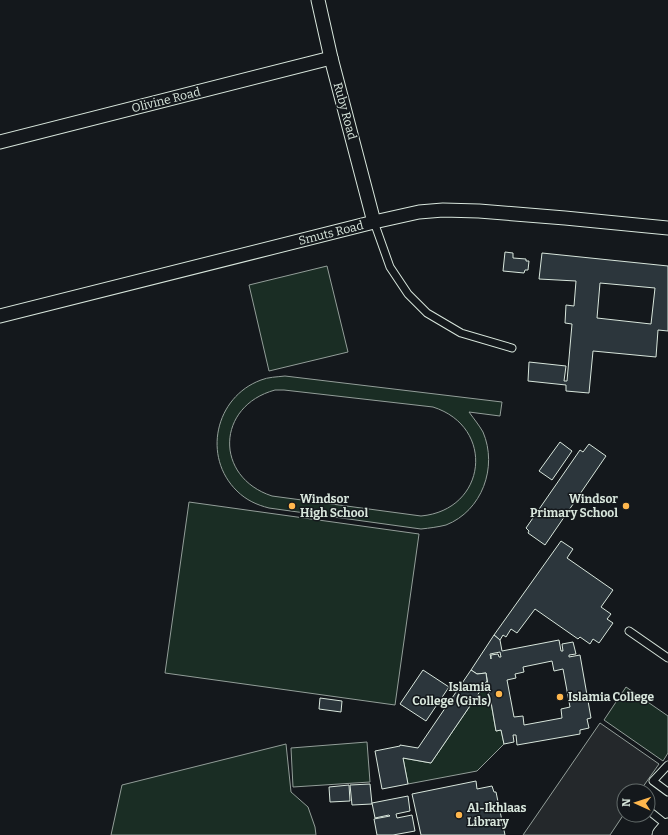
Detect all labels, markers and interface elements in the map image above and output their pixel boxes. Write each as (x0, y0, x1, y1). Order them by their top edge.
street label: Ruby Road (331, 81, 359, 141)
street label: Olivine Road (130, 85, 202, 115)
street label: Smuts Road (297, 218, 365, 248)
place label: Windsor High School (300, 492, 369, 520)
place label: Windsor Primary School (530, 492, 618, 520)
marker: Windsor High School (287, 501, 297, 511)
marker: Windsor Primary School (621, 501, 631, 511)
place label: Islamia College (Girls) (412, 680, 491, 708)
marker: Islamia College (Girls) (494, 689, 504, 699)
place label: Islamia College (568, 690, 655, 704)
marker: Islamia College (555, 692, 565, 702)
north arrow (616, 783, 656, 823)
text: N (620, 797, 633, 807)
place label: Al-Ikhlaas Library (467, 801, 527, 829)
marker: Al-Ikhlaas Library (454, 810, 464, 820)

